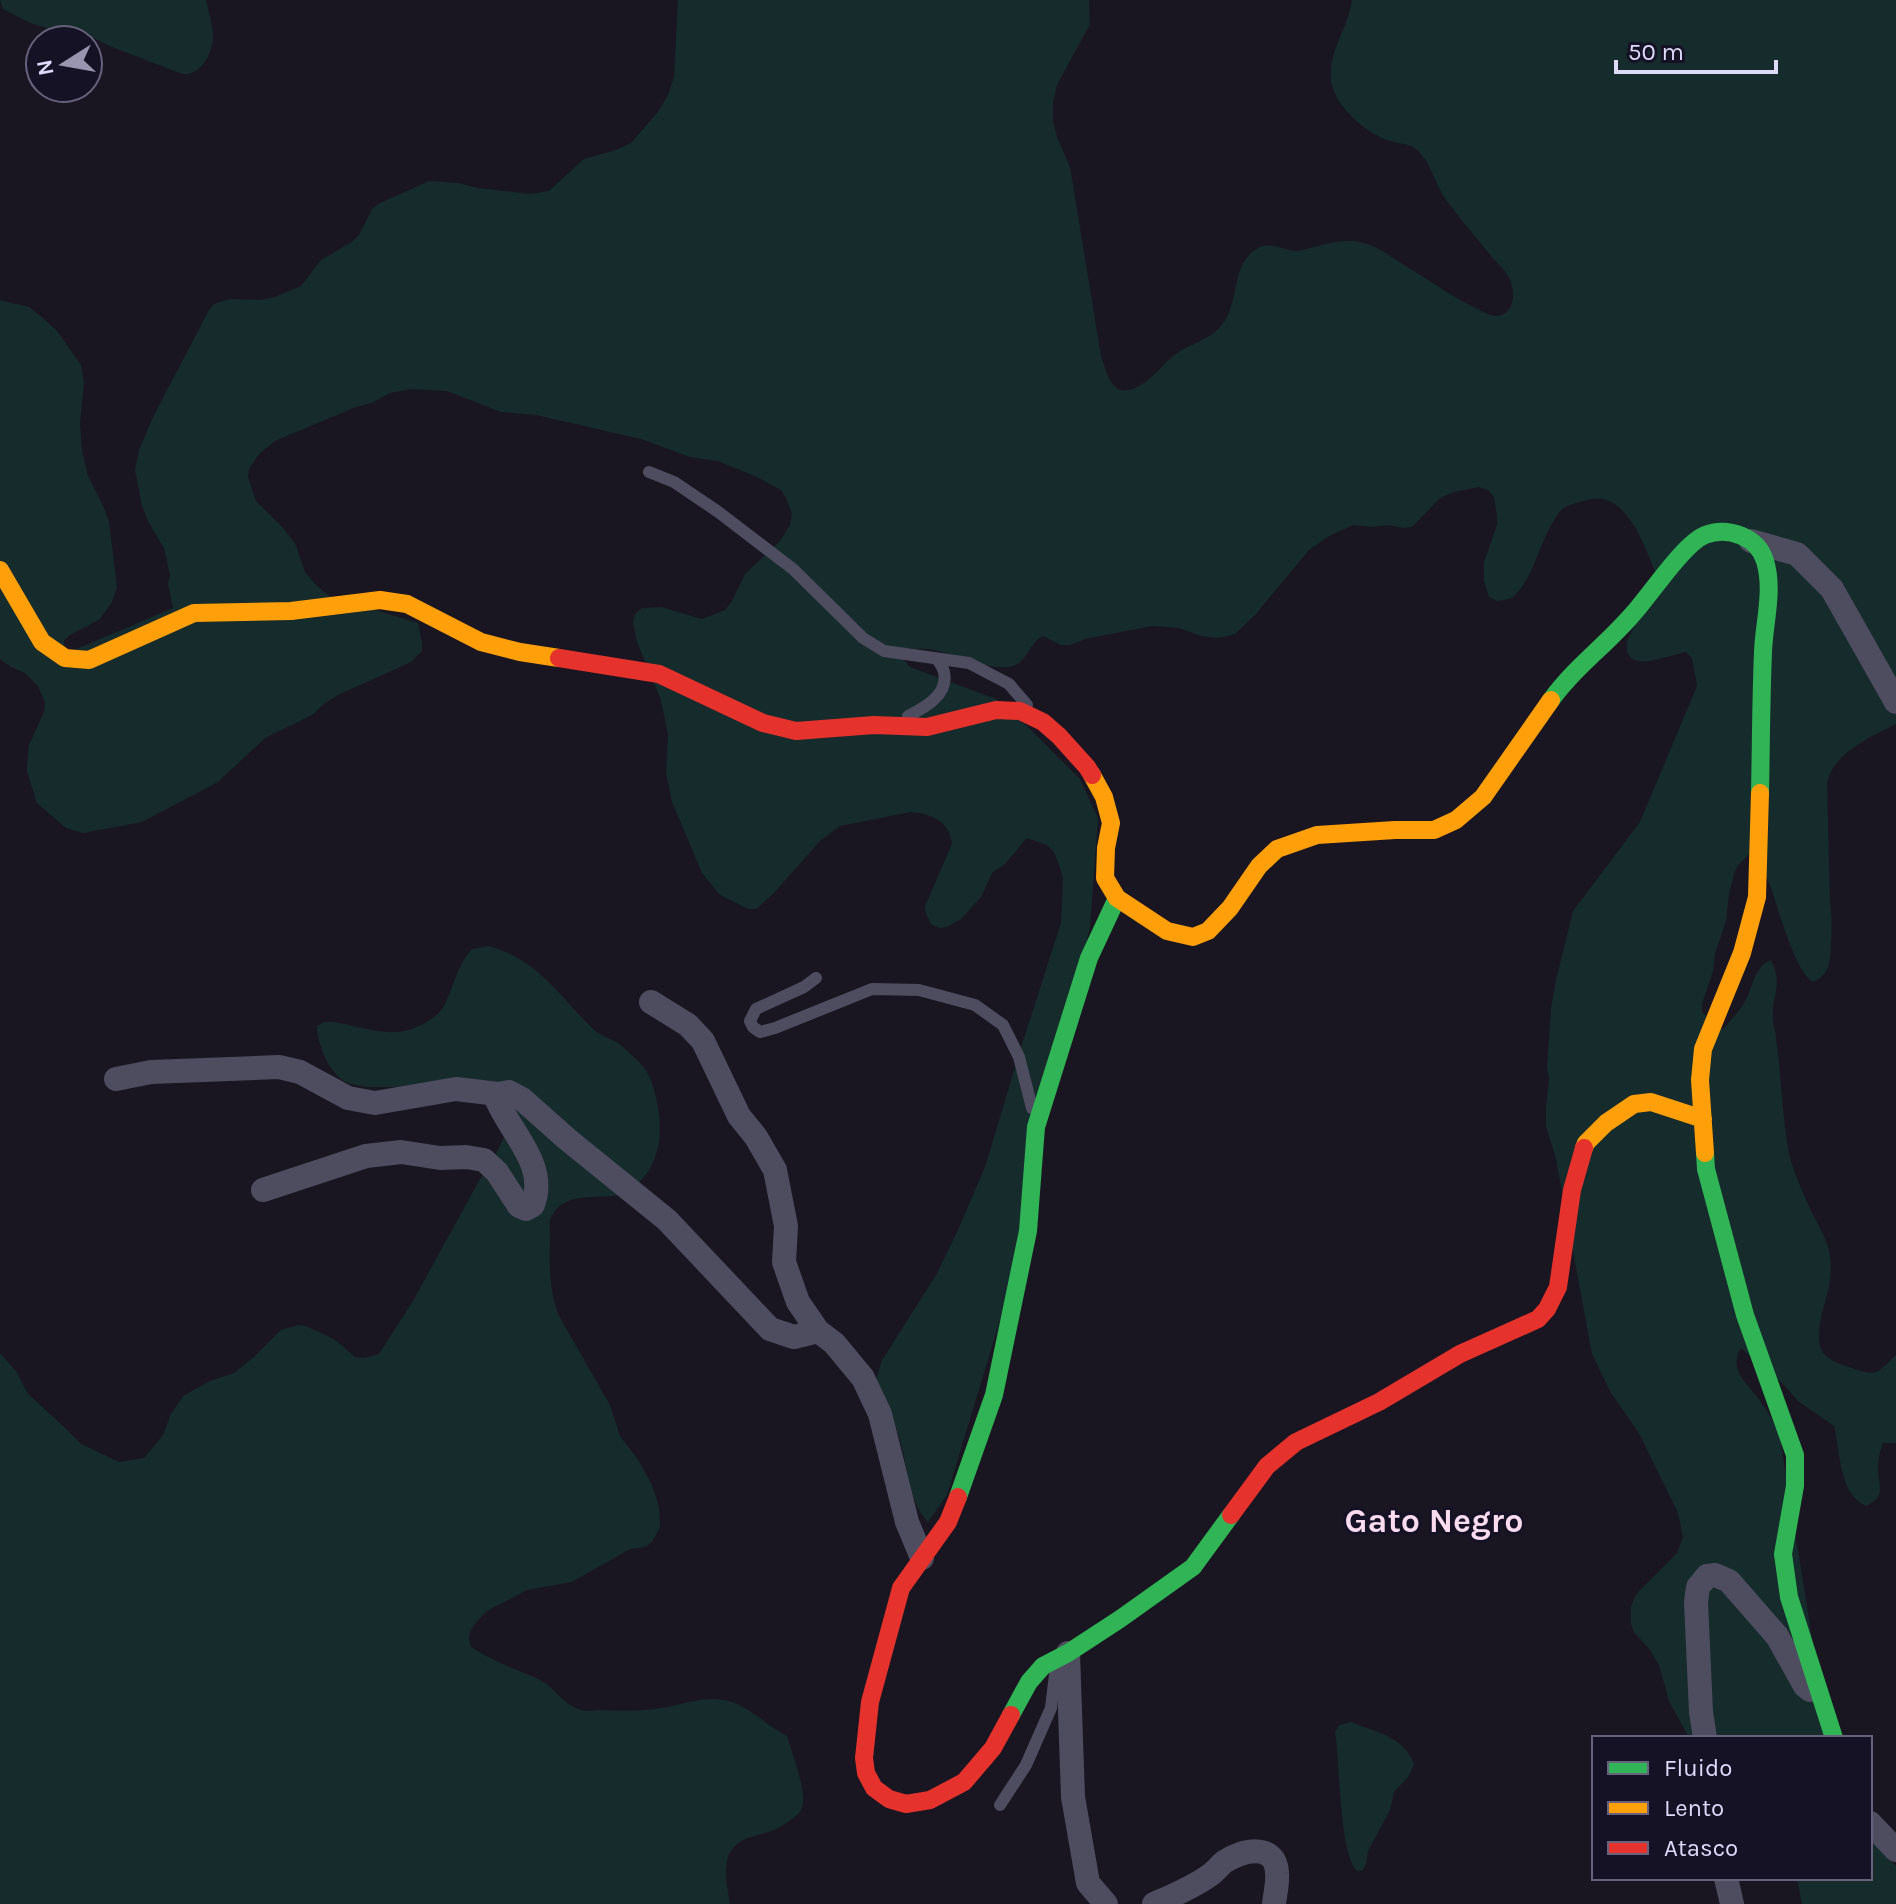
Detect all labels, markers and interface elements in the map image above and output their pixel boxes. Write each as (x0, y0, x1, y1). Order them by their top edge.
north arrow (24, 24, 104, 104)
scale bar (1616, 24, 1776, 74)
text: 50 m (1628, 38, 1684, 66)
text: N (31, 57, 60, 78)
district label: Gato Negro (1345, 1501, 1523, 1541)
legend (1592, 1736, 1872, 1880)
text: Fluido (1664, 1754, 1732, 1782)
text: Lento (1664, 1794, 1724, 1822)
text: Atasco (1664, 1834, 1738, 1862)

